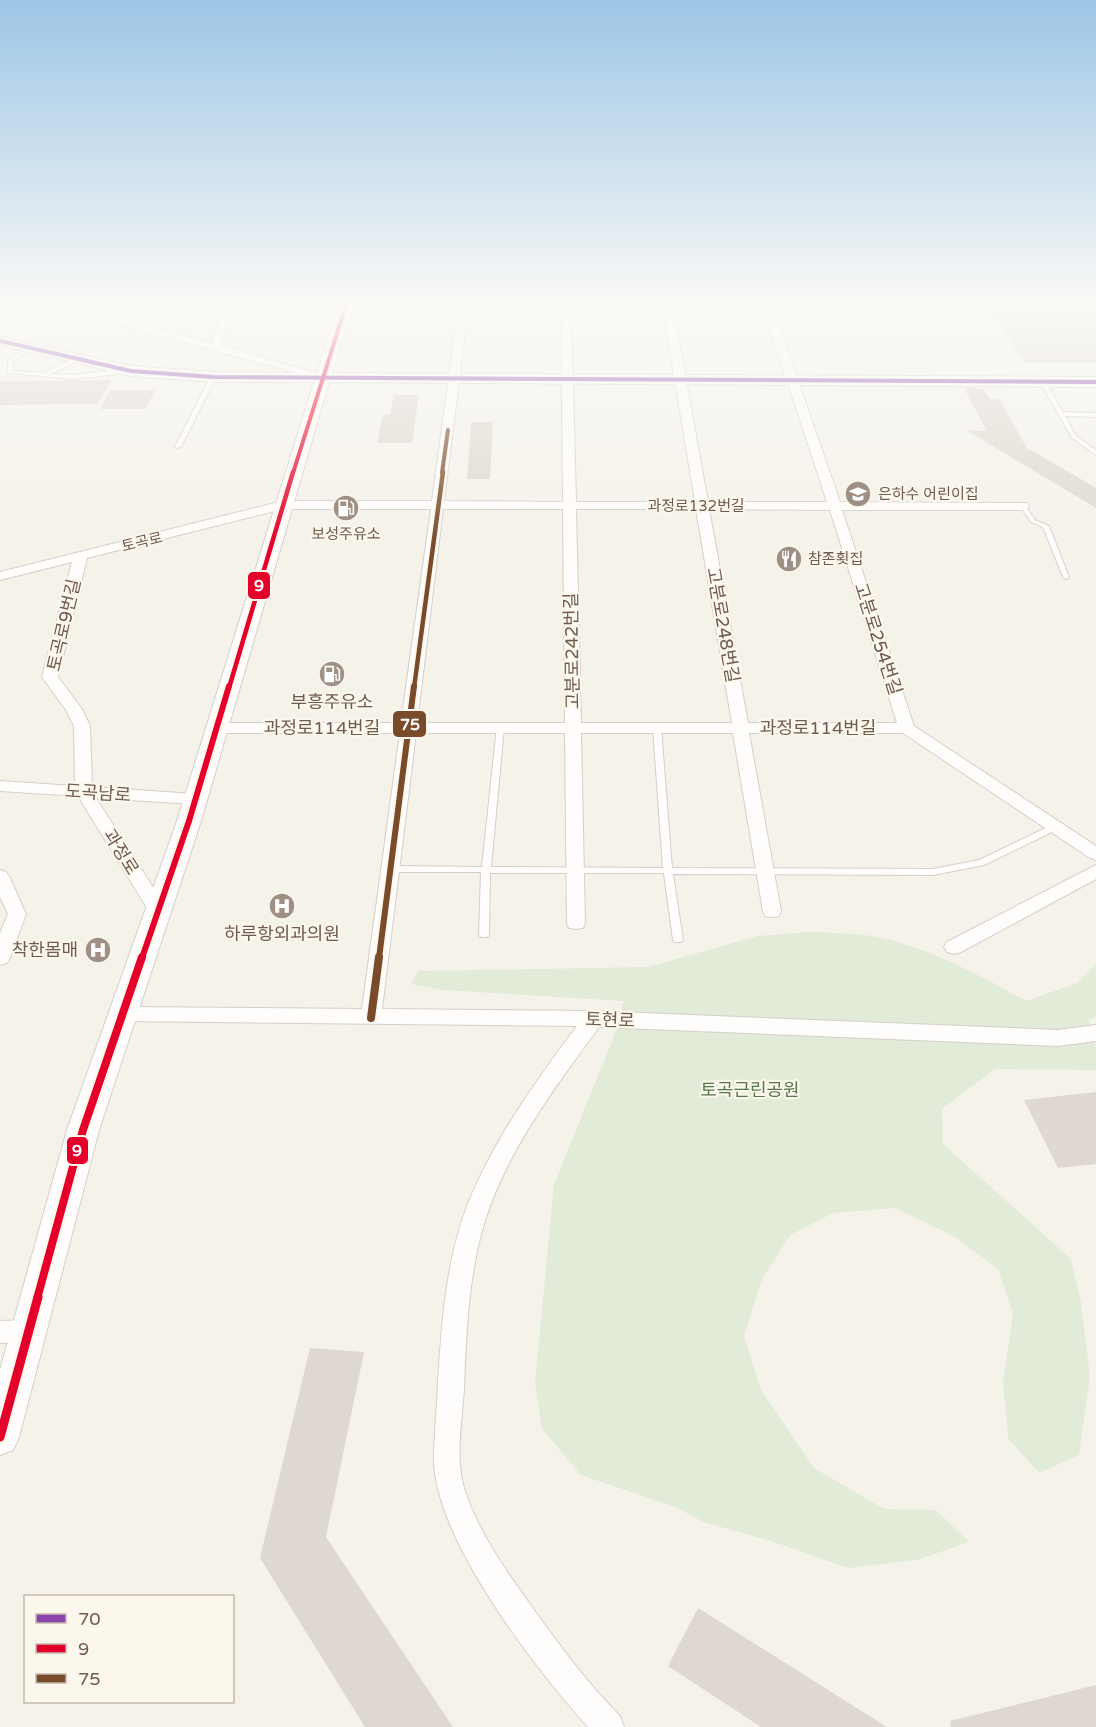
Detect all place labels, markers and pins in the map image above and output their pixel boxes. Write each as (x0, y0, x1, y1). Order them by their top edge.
school or university icon: 은하수 어린이집 (843, 479, 873, 509)
place label: 은하수 어린이집 (878, 485, 979, 503)
fuel station icon: 보성주유소 (331, 493, 361, 523)
place label: 보성주유소 (311, 525, 381, 543)
restaurant icon: 참존횟집 (774, 544, 804, 574)
place label: 참존횟집 (808, 550, 863, 568)
fuel station icon: 부흥주유소 (317, 659, 347, 689)
place label: 부흥주유소 (291, 691, 373, 713)
hospital icon: 하루항외과의원 (267, 891, 297, 921)
place label: 하루항외과의원 (224, 923, 340, 945)
hospital icon: 착한몸매 (83, 935, 113, 965)
place label: 착한몸매 (12, 939, 78, 961)

